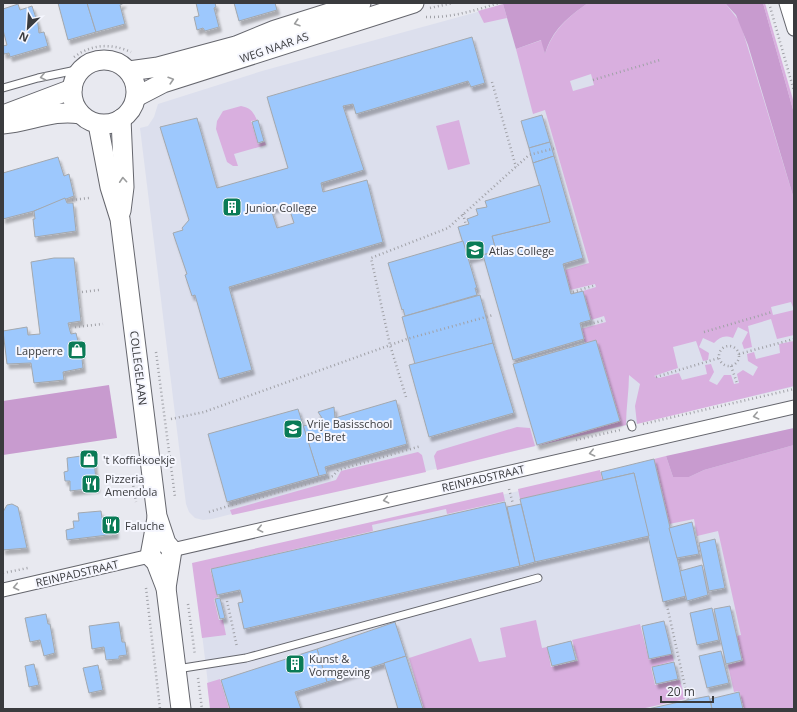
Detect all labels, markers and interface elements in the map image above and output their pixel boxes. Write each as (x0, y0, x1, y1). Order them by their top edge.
north arrow (8, 8, 48, 48)
one-way arrow (294, 18, 301, 27)
street label: WEG NAAR AS (238, 28, 310, 66)
text: N (16, 29, 31, 46)
one-way arrow (40, 72, 47, 81)
one-way arrow (168, 76, 175, 85)
one-way arrow (119, 177, 127, 183)
building icon: Junior College (221, 196, 243, 218)
place label: Junior College (245, 200, 317, 215)
school or university icon: Atlas College (464, 239, 486, 261)
place label: Atlas College (489, 243, 554, 258)
street label: COLLEGELAAN (127, 330, 151, 406)
shop icon: Lapperre (66, 339, 88, 361)
place label: Lapperre (16, 343, 63, 358)
one-way arrow (753, 411, 759, 419)
place label: Vrije Basisschool De Bret (307, 416, 392, 444)
school or university icon: Vrije Basisschool De Bret (282, 418, 304, 440)
shop icon: 't Koffiekoekje (78, 448, 100, 470)
one-way arrow (588, 448, 595, 457)
place label: 't Koffiekoekje (103, 452, 175, 467)
street label: REINPADSTRAAT (440, 461, 526, 495)
place label: Pizzeria Amendola (105, 471, 157, 499)
restaurant icon: Pizzeria Amendola (80, 473, 102, 495)
one-way arrow (383, 495, 390, 503)
restaurant icon: Faluche (100, 514, 122, 536)
place label: Faluche (125, 518, 165, 533)
one-way arrow (257, 524, 263, 532)
street label: REINPADSTRAAT (34, 556, 120, 590)
one-way arrow (12, 582, 19, 590)
place label: Kunst & Vormgeving (309, 651, 370, 679)
building icon: Kunst & Vormgeving (284, 653, 306, 675)
scale bar (661, 678, 713, 704)
text: 20 m (667, 683, 695, 700)

